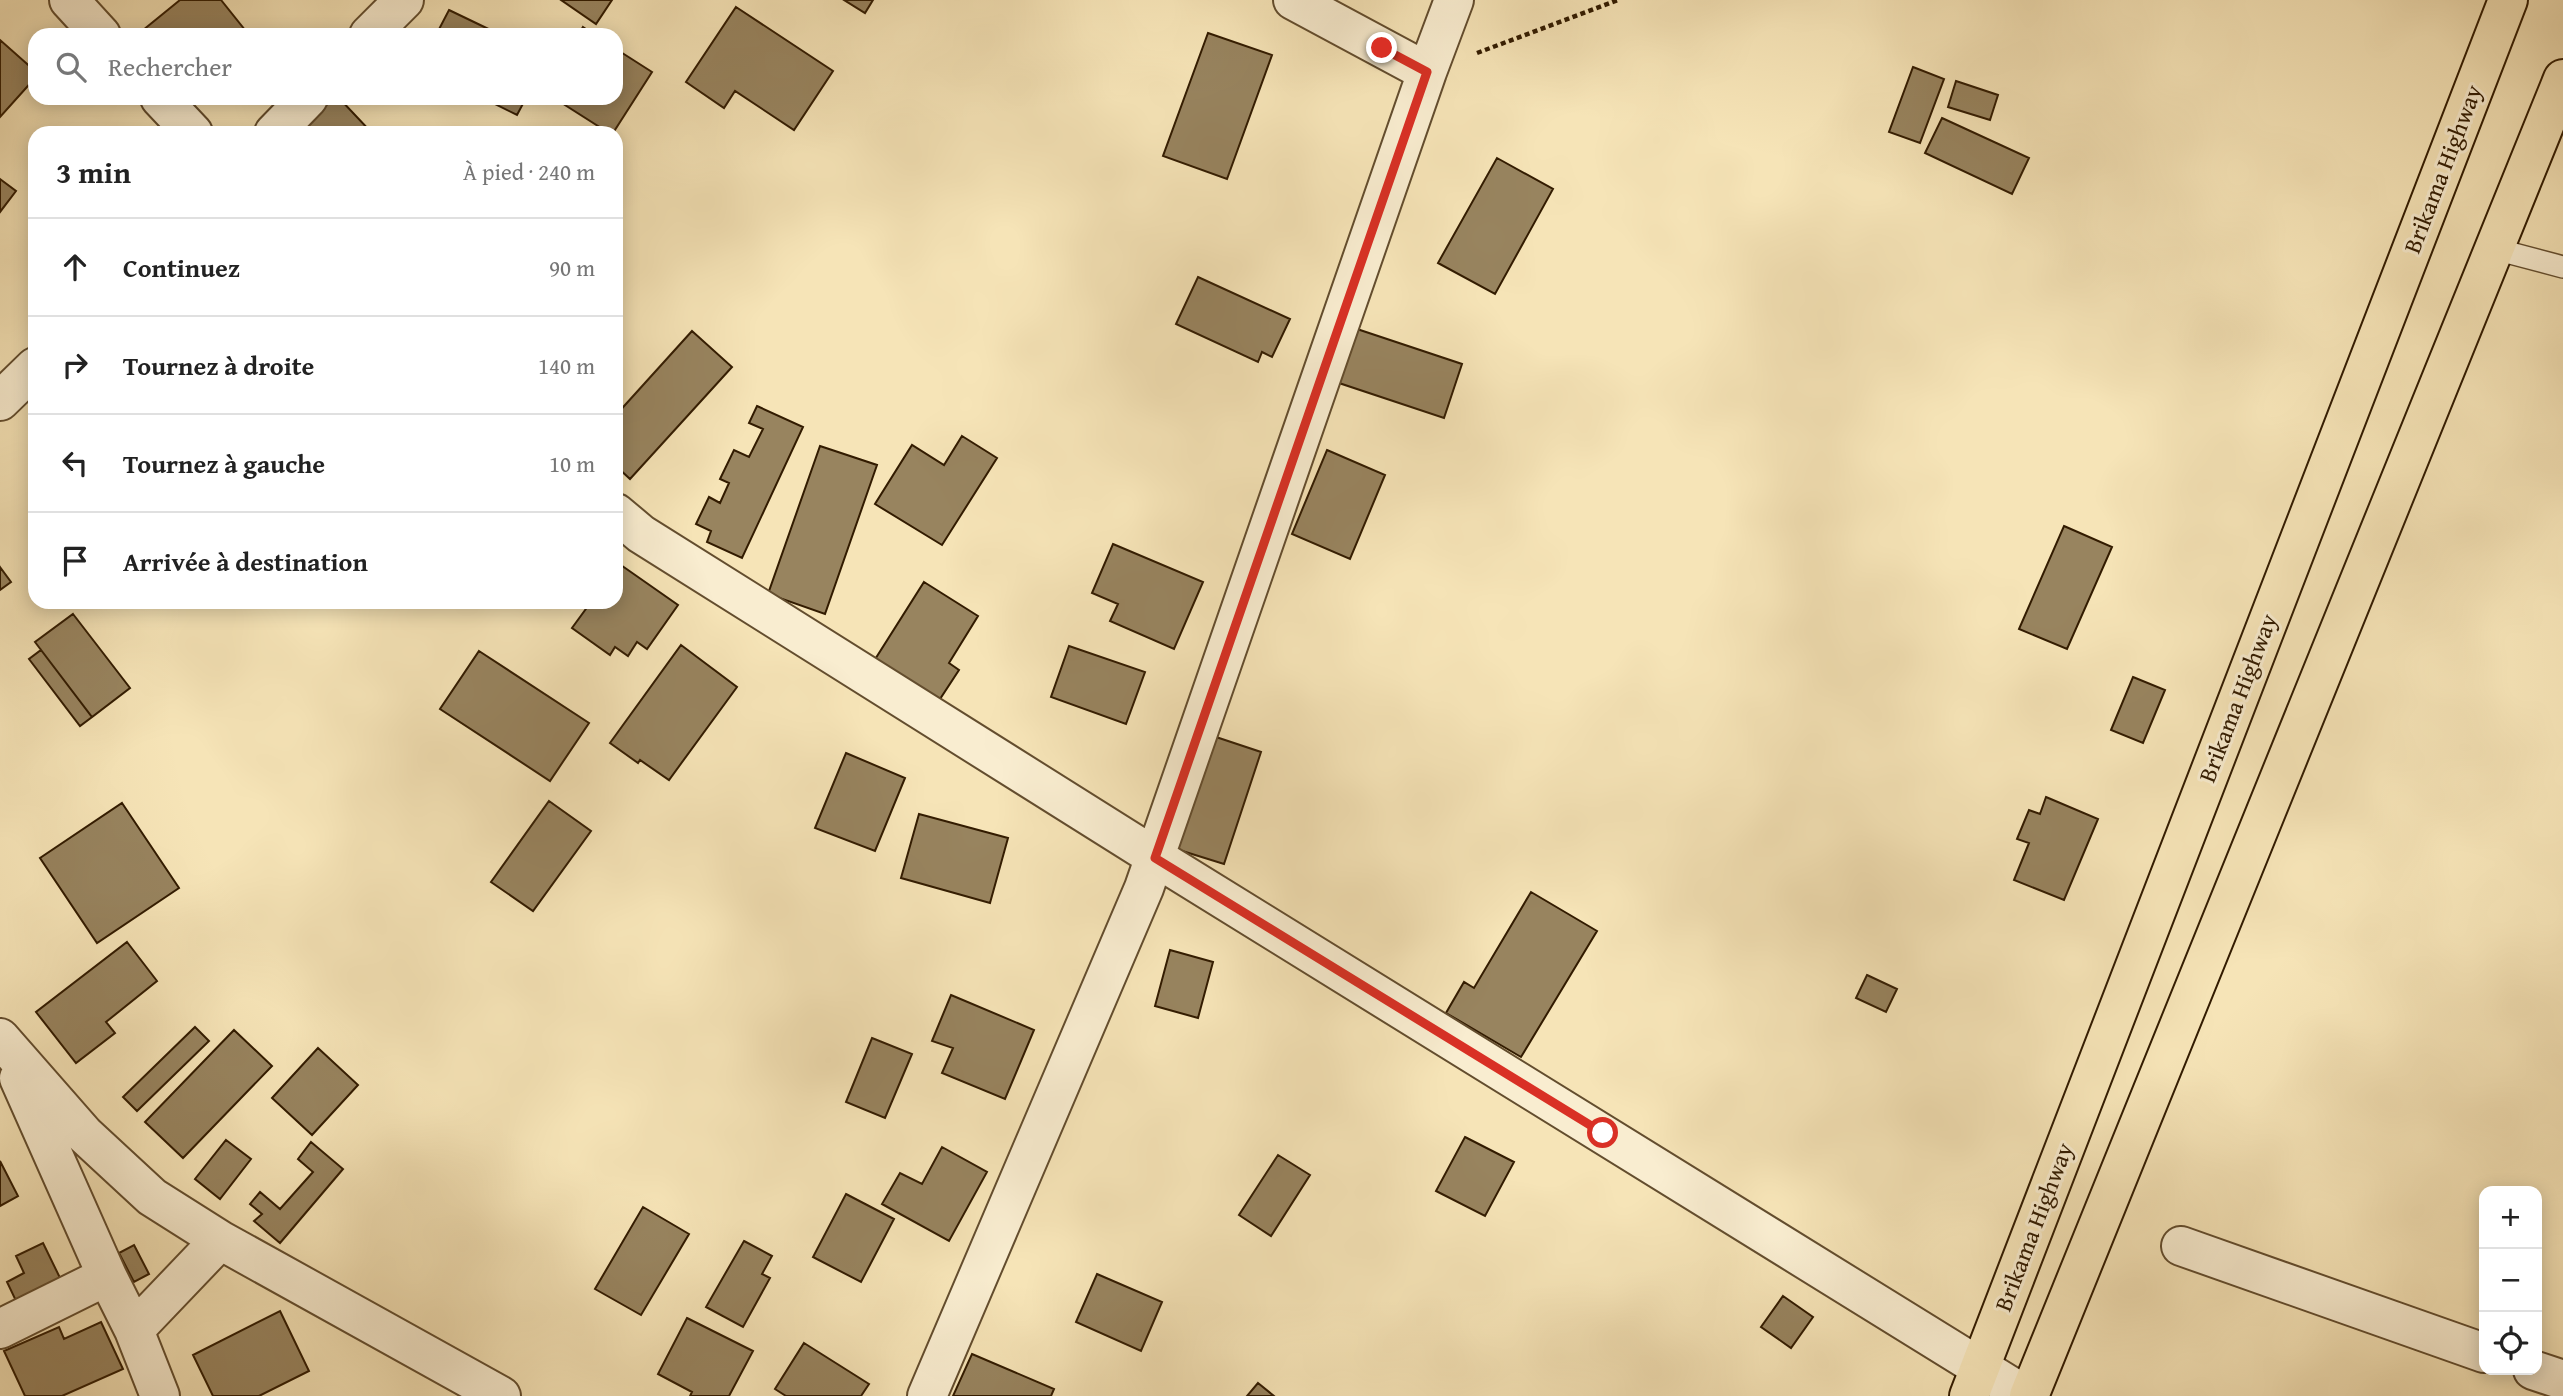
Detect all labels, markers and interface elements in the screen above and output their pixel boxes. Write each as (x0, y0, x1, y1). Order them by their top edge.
search box (28, 28, 623, 105)
route end (1366, 32, 1397, 63)
text: Rechercher (108, 47, 232, 86)
icon: search (52, 48, 90, 86)
street label: Brikama Highway (2394, 79, 2491, 258)
text: 3 min (56, 150, 131, 194)
text: À pied · 240 m (463, 155, 595, 188)
icon: ahead (56, 248, 94, 286)
text: Continuez (123, 248, 240, 287)
text: 90 m (549, 251, 595, 284)
icon: right (56, 346, 94, 384)
text: Tournez à droite (123, 346, 314, 385)
text: 140 m (538, 349, 595, 382)
icon: left (56, 444, 94, 482)
text: Tournez à gauche (123, 444, 325, 483)
text: 10 m (549, 447, 595, 480)
icon: arrive (56, 542, 94, 580)
text: Arrivée à destination (123, 542, 368, 581)
street label: Brikama Highway (2189, 608, 2286, 787)
route start (1587, 1117, 1618, 1148)
street label: Brikama Highway (1985, 1137, 2082, 1316)
map controls (2479, 1186, 2542, 1375)
button: + (2479, 1186, 2542, 1249)
button: − (2479, 1249, 2542, 1312)
button: locate (2479, 1312, 2542, 1375)

